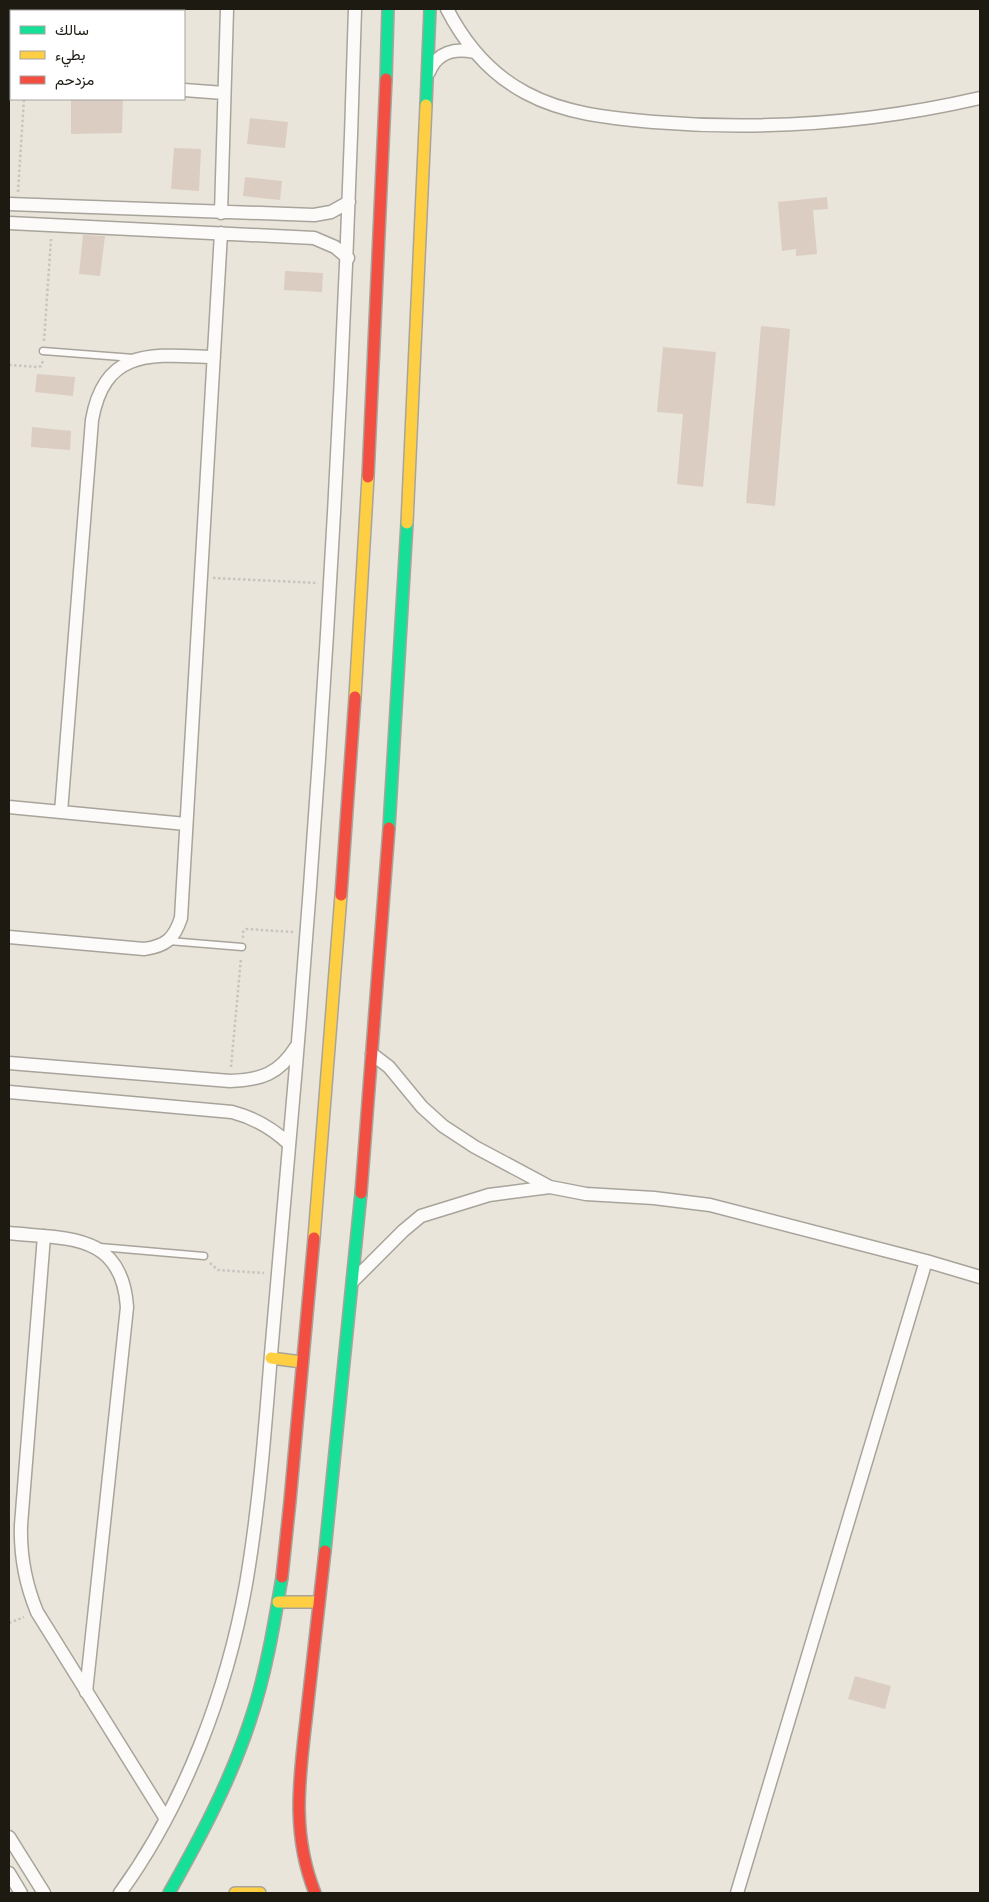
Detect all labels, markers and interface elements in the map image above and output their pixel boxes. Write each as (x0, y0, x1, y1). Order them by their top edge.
legend (10, 10, 185, 100)
text: سالك (55, 20, 89, 40)
text: بطيء (55, 45, 85, 68)
text: مزدحم (55, 70, 94, 90)

